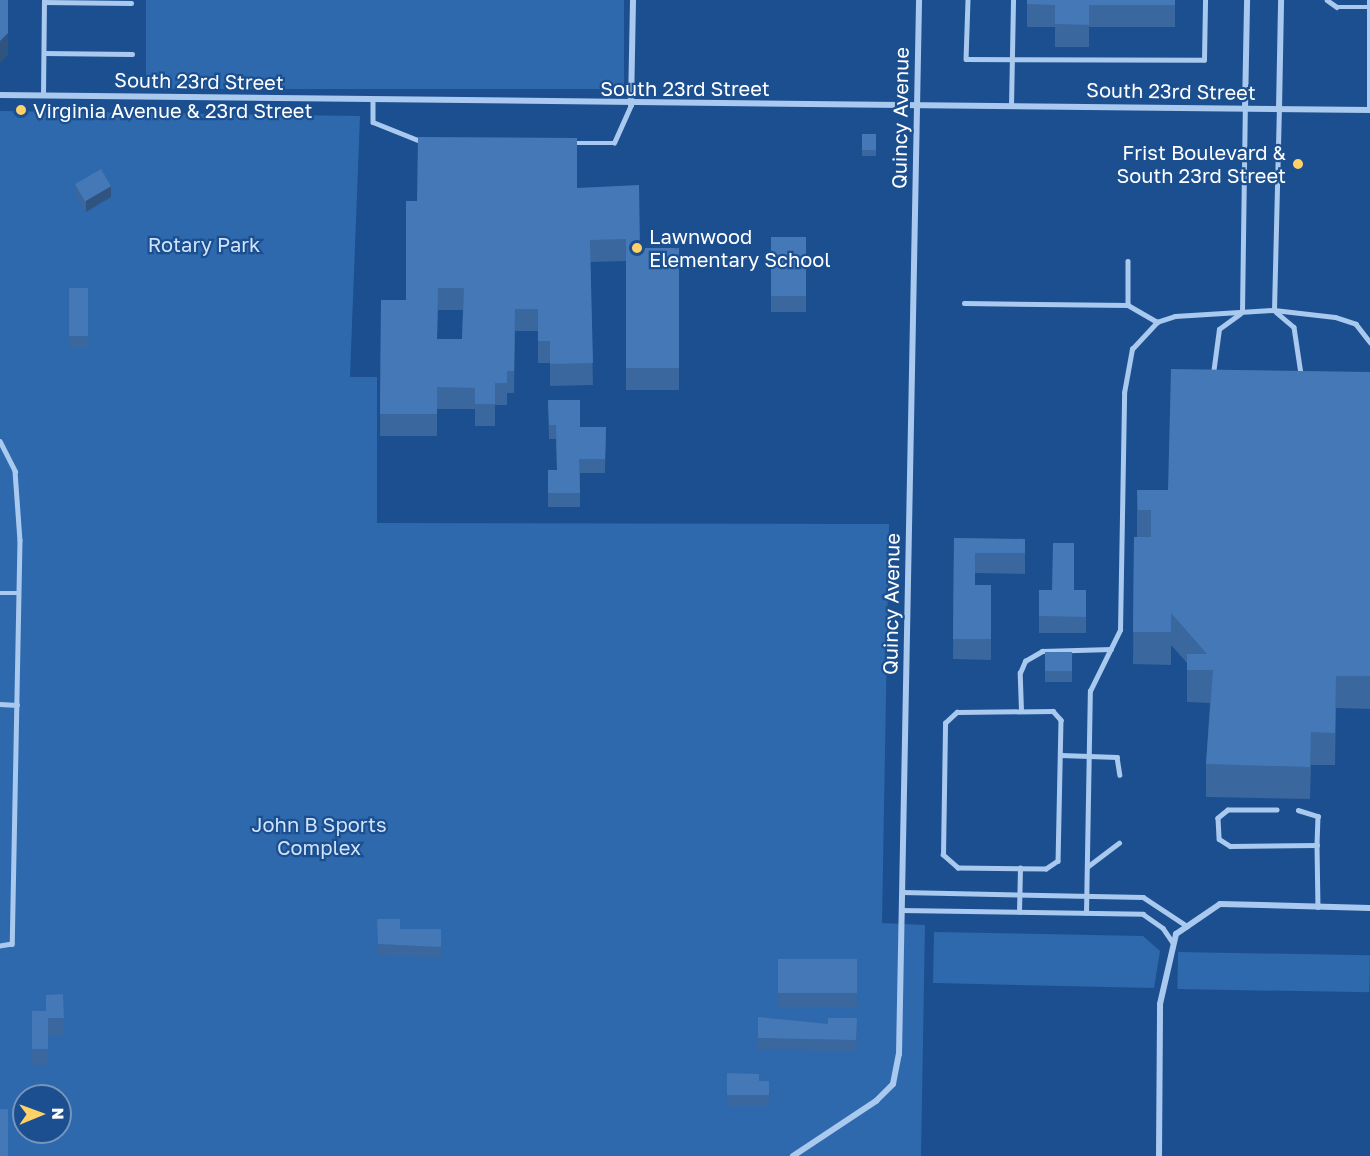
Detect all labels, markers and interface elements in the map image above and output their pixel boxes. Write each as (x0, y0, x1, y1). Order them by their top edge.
street label: Quincy Avenue (887, 47, 913, 189)
street label: South 23rd Street (114, 68, 284, 94)
street label: South 23rd Street (600, 76, 770, 100)
street label: South 23rd Street (1086, 78, 1256, 104)
place label: Virginia Avenue & 23rd Street (33, 98, 312, 122)
marker: Virginia Avenue & 23rd Street (14, 103, 28, 117)
place label: Frist Boulevard & South 23rd Street (1116, 140, 1286, 187)
marker: Frist Boulevard & South 23rd Street (1291, 157, 1305, 171)
place label: Lawnwood Elementary School (649, 225, 831, 272)
park label: Rotary Park (148, 232, 260, 256)
marker: Lawnwood Elementary School (630, 241, 644, 255)
street label: Quincy Avenue (878, 533, 904, 675)
park label: John B Sports Complex (252, 813, 386, 860)
north arrow (12, 1084, 72, 1144)
text: N (48, 1107, 68, 1120)

